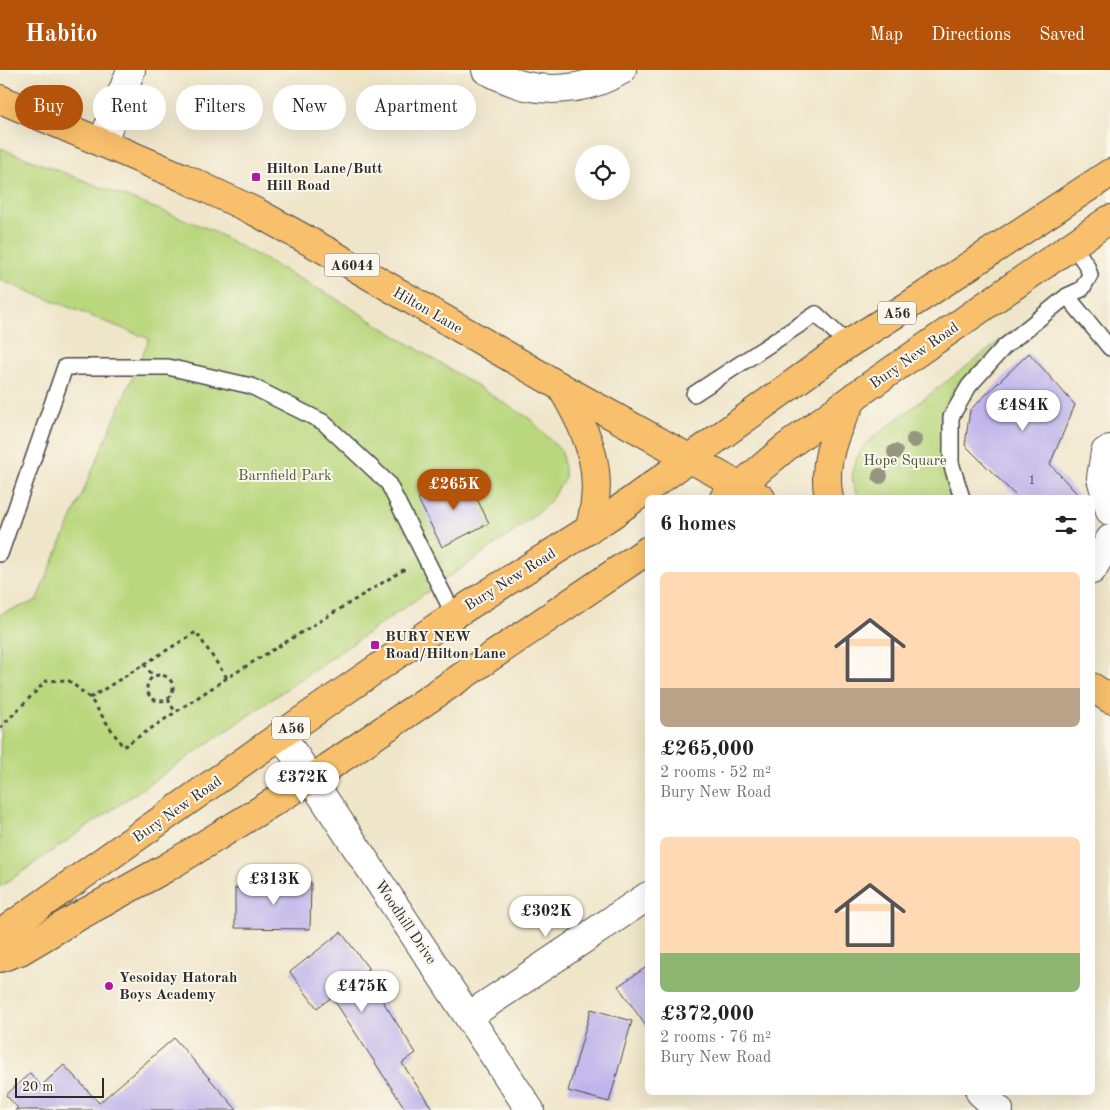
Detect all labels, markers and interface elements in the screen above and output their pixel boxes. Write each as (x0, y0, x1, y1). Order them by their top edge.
text: Habito (25, 23, 98, 47)
text: Map (870, 26, 903, 44)
text: Directions (931, 26, 1011, 44)
text: Saved (1039, 26, 1085, 44)
chip: Buy (15, 85, 83, 130)
chip: Rent (93, 85, 166, 130)
chip: Filters (176, 85, 263, 130)
chip: New (273, 85, 346, 130)
chip: Apartment (356, 85, 476, 130)
map controls (575, 145, 630, 200)
button: locate (575, 145, 630, 200)
place label: Hilton Lane/Butt Hill Road (266, 162, 383, 194)
marker: Hilton Lane/Butt Hill Road (250, 171, 262, 183)
road number: A6044 (324, 254, 380, 276)
street label: Hilton Lane (390, 285, 465, 337)
road number: A56 (878, 302, 916, 324)
street label: Bury New Road (868, 320, 962, 392)
pin: £484K (988, 390, 1058, 432)
text: £484K (997, 398, 1049, 414)
park label: Hope Square (863, 454, 947, 469)
pin: £265K (419, 468, 489, 511)
park label: Barnfield Park (238, 469, 332, 484)
house number: 1 (1029, 475, 1035, 487)
text: £265K (428, 477, 480, 493)
icon: filters (1052, 511, 1080, 539)
text: 6 homes (660, 514, 736, 535)
street label: Bury New Road (463, 546, 559, 614)
icon: home (825, 605, 915, 695)
place label: BURY NEW Road/Hilton Lane (385, 630, 506, 662)
marker: BURY NEW Road/Hilton Lane (369, 639, 381, 651)
road number: A56 (272, 716, 310, 740)
text: £265,000 (660, 739, 754, 760)
pin: £372K (267, 762, 337, 804)
text: 2 rooms · 52 m² (660, 765, 771, 781)
text: £372K (276, 770, 328, 786)
street label: Bury New Road (131, 774, 225, 846)
text: Bury New Road (660, 785, 771, 801)
pin: £313K (239, 864, 309, 906)
icon: home (825, 870, 915, 960)
text: £313K (248, 872, 300, 888)
street label: Woodhill Drive (371, 878, 438, 968)
pin: £302K (511, 896, 581, 938)
text: £302K (520, 904, 572, 920)
pin: £475K (327, 970, 397, 1013)
place label: Yesoiday Hatorah Boys Academy (119, 971, 237, 1003)
text: £475K (336, 979, 388, 995)
marker: Yesoiday Hatorah Boys Academy (103, 980, 115, 992)
text: £372,000 (660, 1004, 754, 1025)
text: 2 rooms · 76 m² (660, 1030, 771, 1046)
text: Bury New Road (660, 1050, 771, 1066)
scale bar (15, 1075, 104, 1098)
text: 20 m (22, 1080, 53, 1094)

